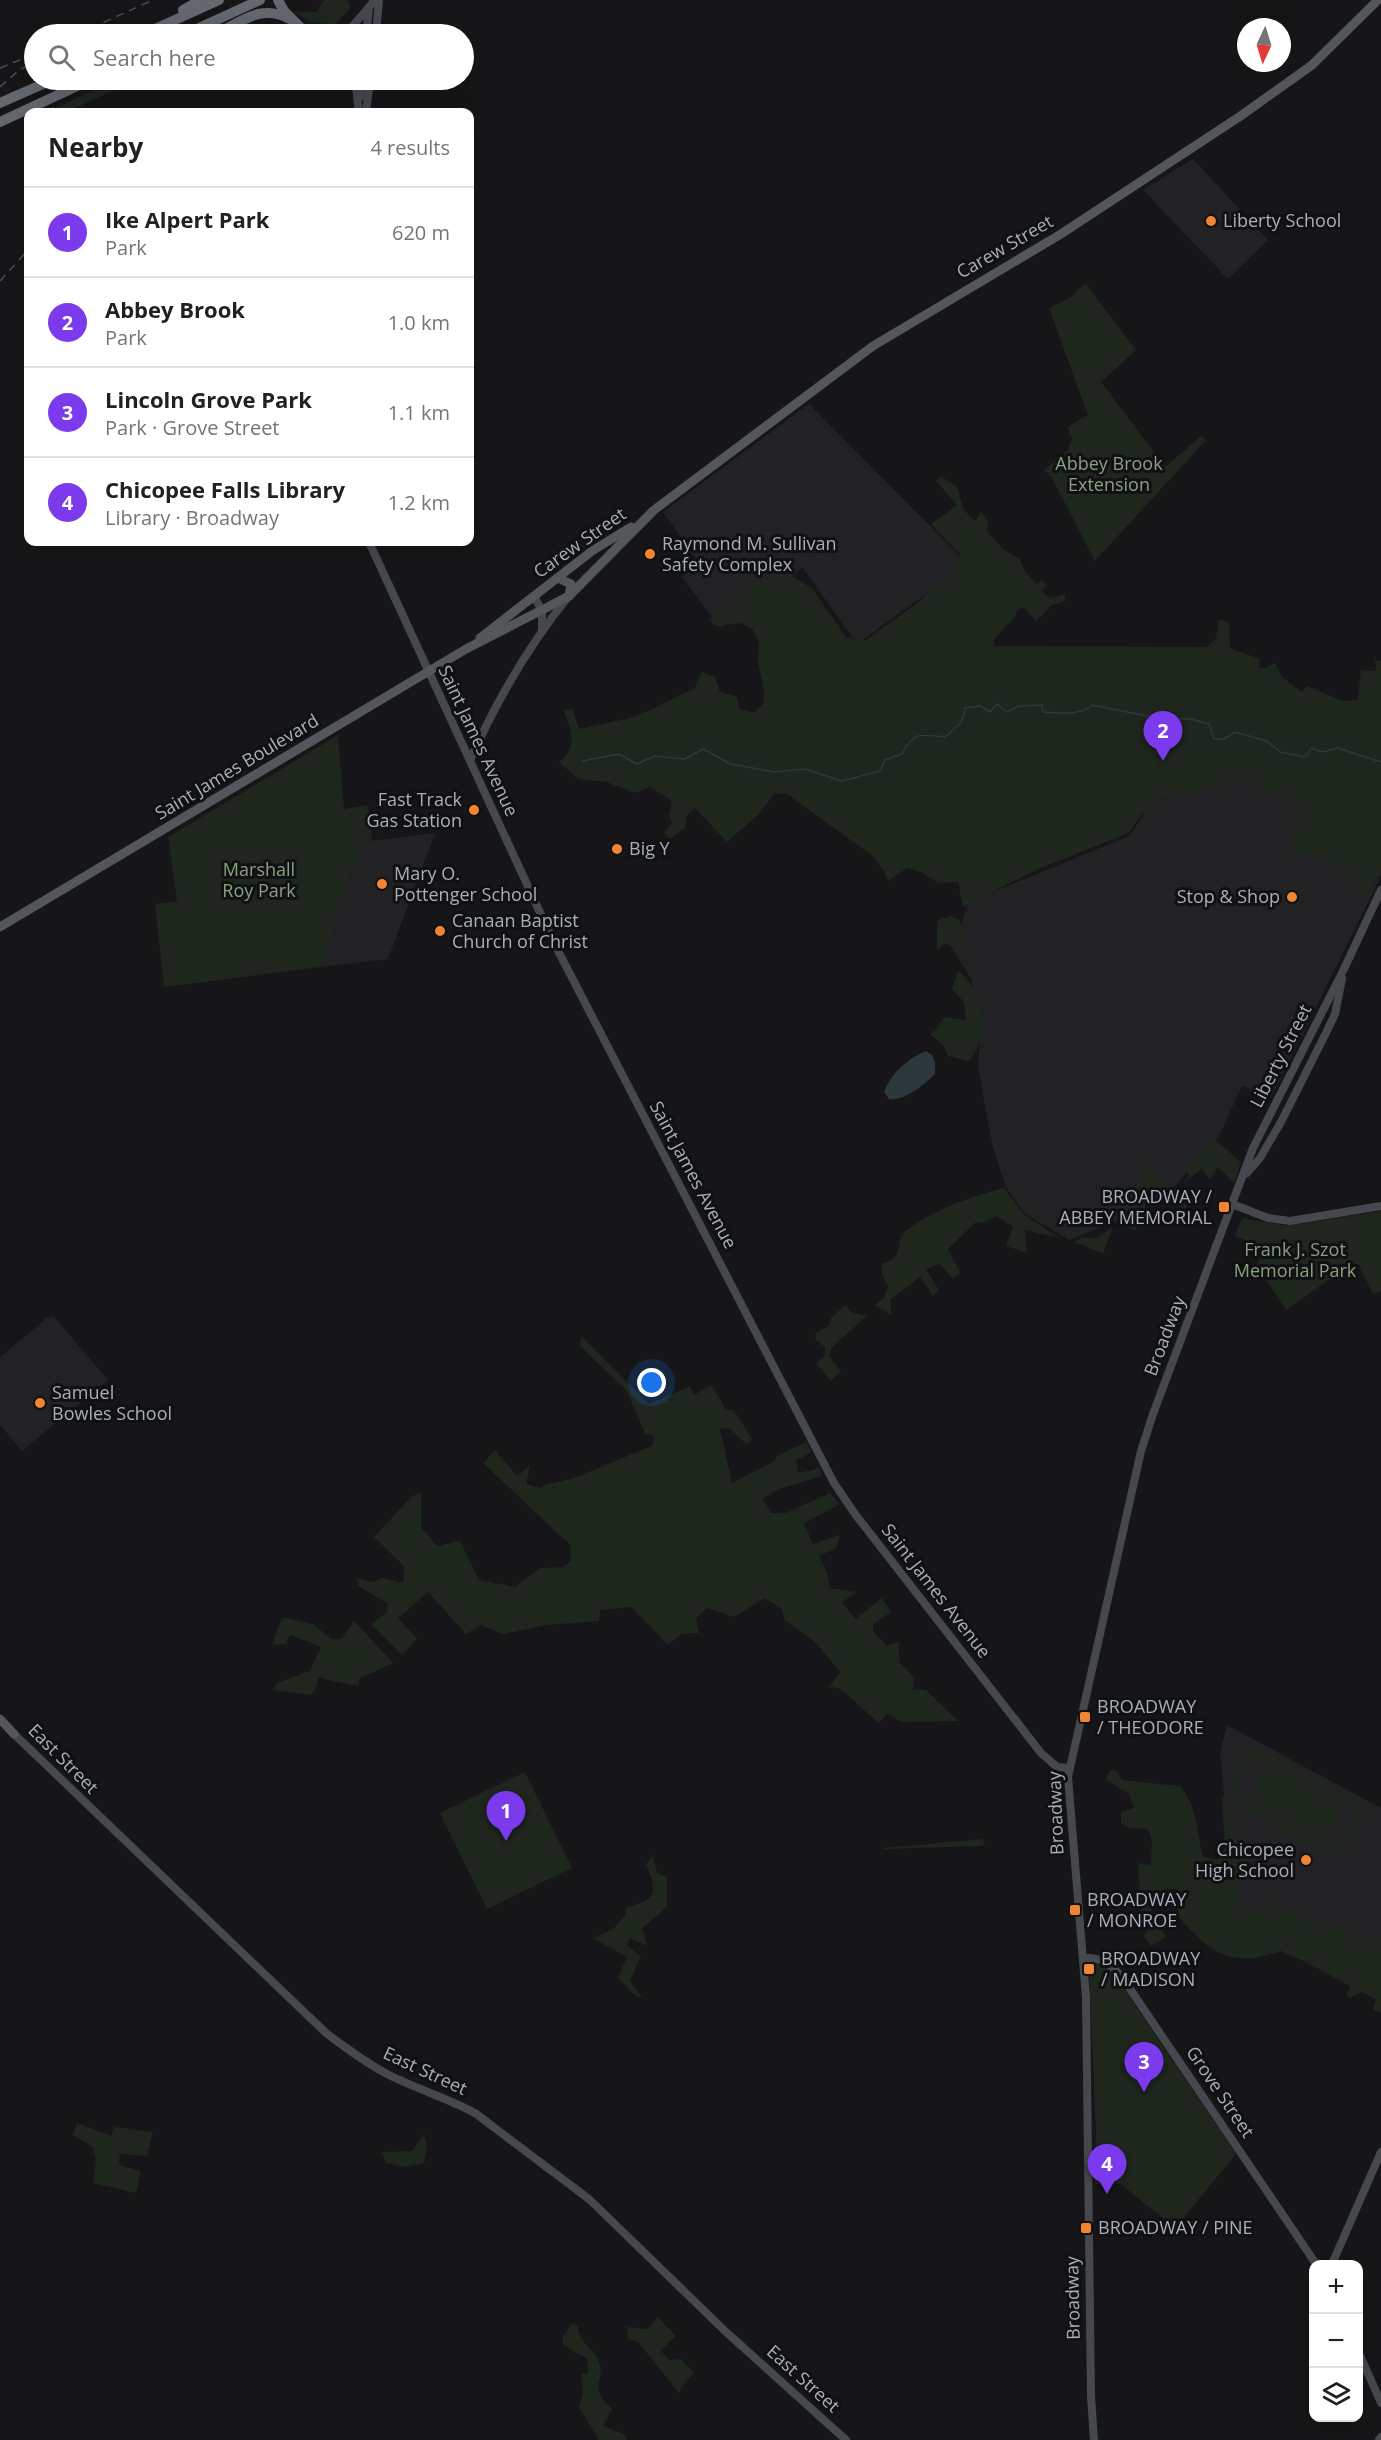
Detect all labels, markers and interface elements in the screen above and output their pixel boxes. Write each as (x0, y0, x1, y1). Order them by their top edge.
north arrow (1237, 18, 1291, 72)
search box (24, 24, 474, 90)
icon: search (45, 41, 78, 74)
text: Search here (93, 42, 216, 72)
text: Nearby (48, 129, 143, 165)
text: 4 results (370, 134, 450, 161)
text: Ike Alpert Park (105, 204, 269, 234)
place label: Liberty School (1223, 208, 1341, 232)
street label: Carew Street (952, 209, 1057, 283)
marker: Liberty School (1204, 214, 1218, 228)
text: 1 (62, 219, 73, 246)
text: 620 m (392, 219, 450, 246)
text: Park (105, 234, 147, 261)
text: Abbey Brook (105, 294, 245, 324)
text: 2 (62, 309, 73, 336)
text: 1.0 km (388, 309, 450, 336)
text: Park (105, 324, 147, 351)
text: Lincoln Grove Park (105, 384, 312, 414)
text: 3 (62, 399, 73, 426)
text: 1.1 km (388, 399, 450, 426)
text: Park · Grove Street (105, 414, 280, 441)
park label: Abbey Brook Extension (1055, 451, 1163, 496)
text: Chicopee Falls Library (105, 474, 345, 504)
text: 4 (62, 489, 73, 516)
text: 1.2 km (388, 489, 450, 516)
street label: Carew Street (528, 501, 630, 583)
text: Library · Broadway (105, 504, 279, 531)
place label: Raymond M. Sullivan Safety Complex (662, 531, 837, 576)
marker: Raymond M. Sullivan Safety Complex (643, 547, 657, 561)
street label: Saint James Avenue (433, 661, 524, 820)
street label: Saint James Boulevard (150, 708, 323, 825)
pin: 2 (1144, 712, 1182, 761)
place label: Fast Track Gas Station (367, 787, 463, 832)
marker: Fast Track Gas Station (467, 803, 481, 817)
place label: Big Y (629, 836, 671, 860)
marker: Big Y (610, 842, 624, 856)
park label: Marshall Roy Park (222, 857, 296, 902)
place label: Mary O. Pottenger School (394, 861, 537, 906)
marker: Mary O. Pottenger School (375, 877, 389, 891)
place label: Stop & Shop (1177, 884, 1280, 908)
marker: Stop & Shop (1285, 890, 1299, 904)
place label: Canaan Baptist Church of Christ (452, 908, 588, 953)
marker: Canaan Baptist Church of Christ (433, 924, 447, 938)
street label: Liberty Street (1244, 1000, 1316, 1111)
street label: Saint James Avenue (645, 1096, 743, 1253)
place label: BROADWAY / ABBEY MEMORIAL (1059, 1184, 1212, 1229)
marker: BROADWAY / ABBEY MEMORIAL (1217, 1200, 1231, 1214)
park label: Frank J. Szot Memorial Park (1234, 1237, 1357, 1282)
street label: Broadway (1138, 1291, 1191, 1379)
your location (637, 1368, 666, 1397)
place label: Samuel Bowles School (52, 1380, 172, 1425)
marker: Samuel Bowles School (33, 1396, 47, 1410)
street label: Saint James Avenue (877, 1518, 997, 1662)
place label: BROADWAY / THEODORE (1097, 1694, 1204, 1739)
marker: BROADWAY / THEODORE (1078, 1710, 1092, 1724)
street label: East Street (23, 1718, 104, 1799)
street label: Broadway (1042, 1770, 1068, 1855)
pin: 1 (486, 1792, 526, 1841)
place label: Chicopee High School (1195, 1837, 1294, 1882)
marker: Chicopee High School (1299, 1853, 1313, 1867)
place label: BROADWAY / MONROE (1087, 1887, 1187, 1932)
marker: BROADWAY / MONROE (1068, 1903, 1082, 1917)
place label: BROADWAY / MADISON (1101, 1946, 1201, 1991)
marker: BROADWAY / MADISON (1082, 1962, 1096, 1976)
street label: East Street (380, 2040, 471, 2100)
street label: Grove Street (1181, 2041, 1260, 2142)
pin: 3 (1124, 2042, 1164, 2092)
pin: 4 (1088, 2144, 1126, 2194)
place label: BROADWAY / PINE (1098, 2215, 1253, 2239)
marker: BROADWAY / PINE (1079, 2221, 1093, 2235)
street label: Broadway (1059, 2255, 1085, 2340)
map controls (1309, 2260, 1363, 2422)
button: + (1309, 2260, 1363, 2314)
button: − (1309, 2314, 1363, 2368)
street label: East Street (762, 2339, 845, 2417)
button: layers (1309, 2368, 1363, 2422)

